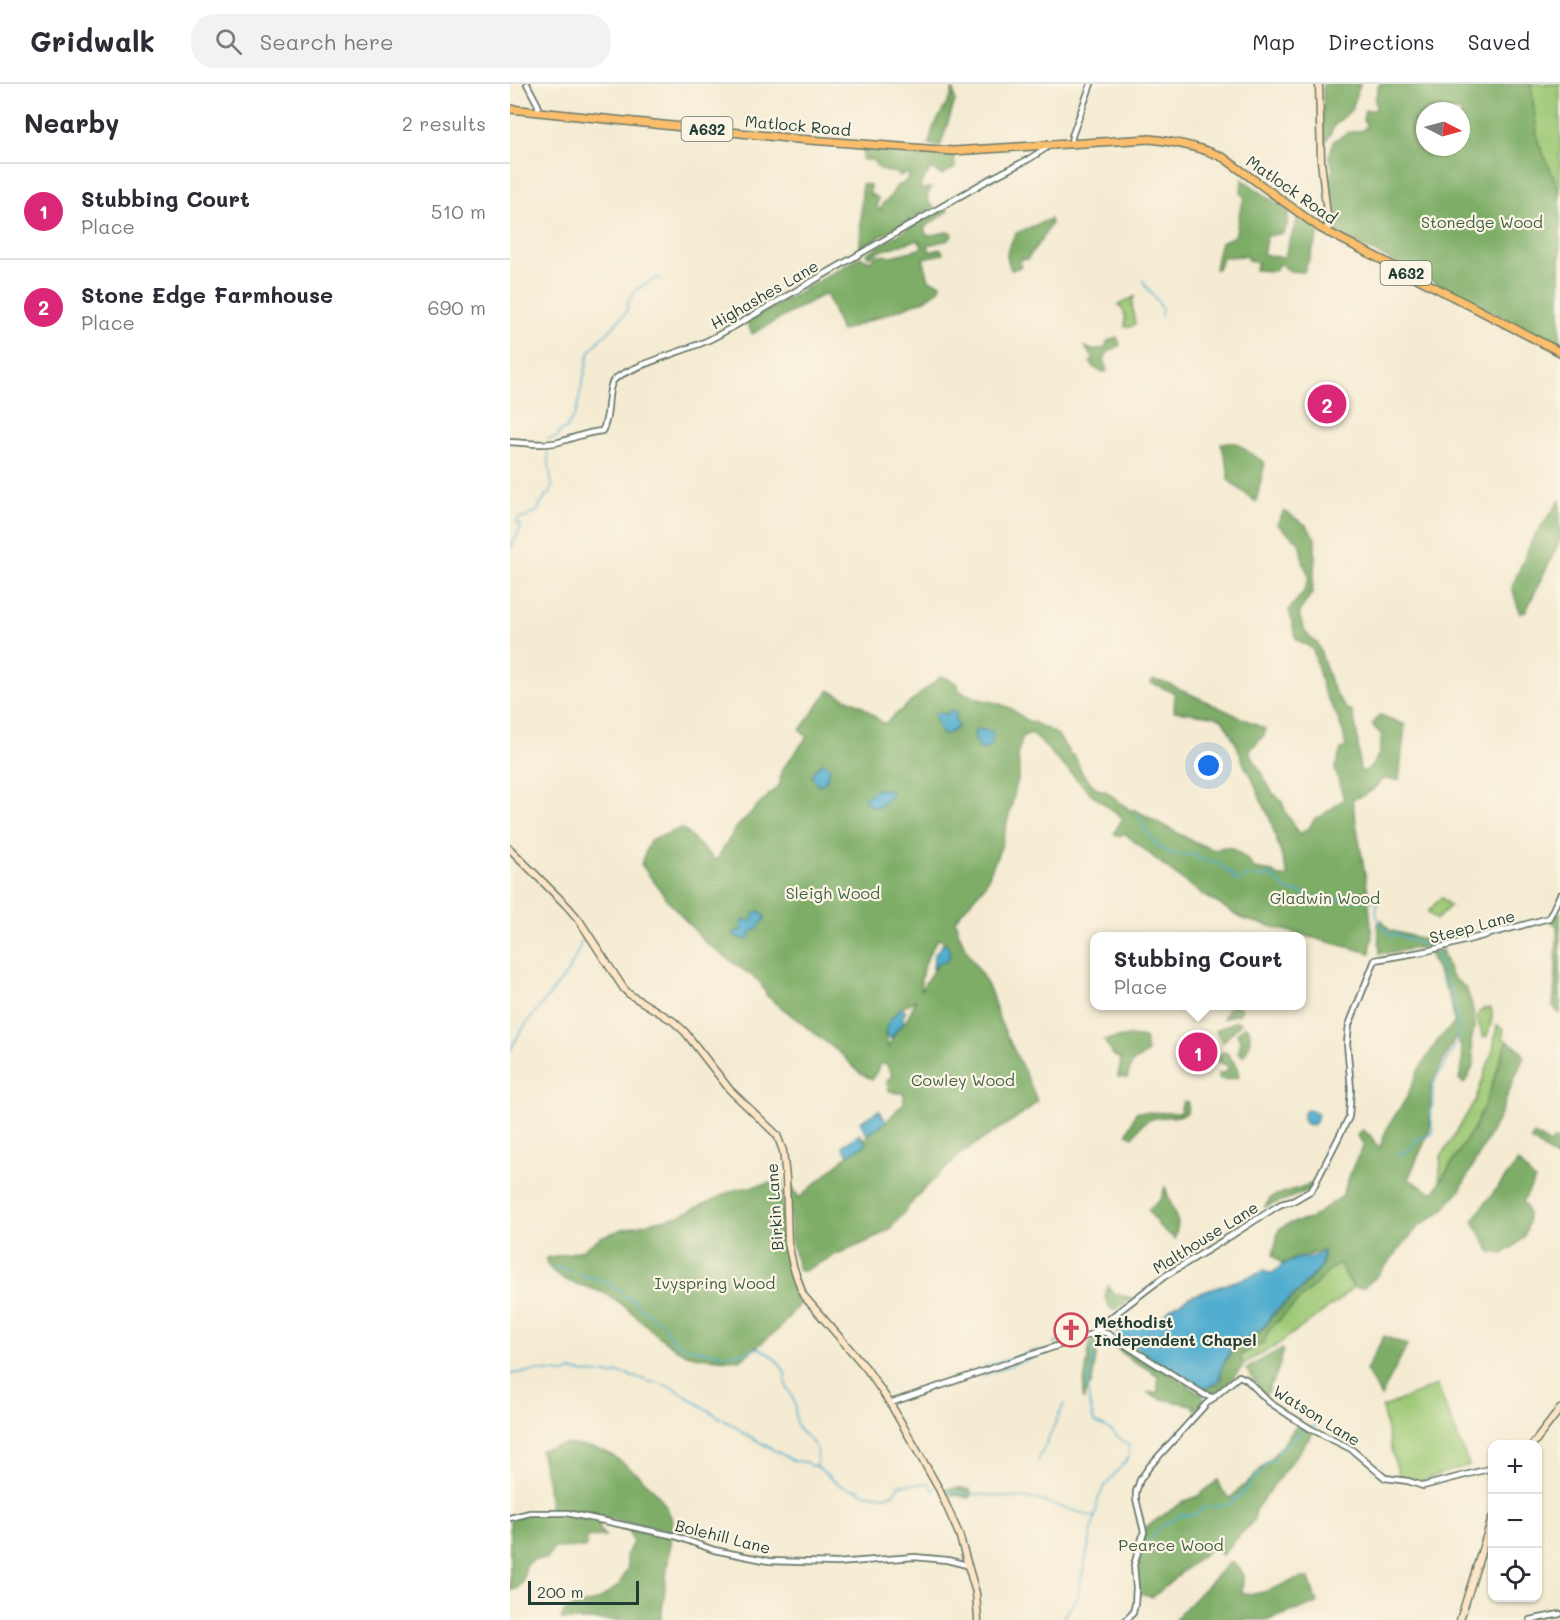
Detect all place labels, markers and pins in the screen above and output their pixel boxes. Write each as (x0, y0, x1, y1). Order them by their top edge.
pin: 2 (1308, 382, 1346, 426)
pin: 1 (1178, 1030, 1218, 1074)
place label: Methodist Independent Chapel (1094, 1311, 1256, 1350)
church icon: Methodist Independent Chapel (1053, 1312, 1089, 1348)

